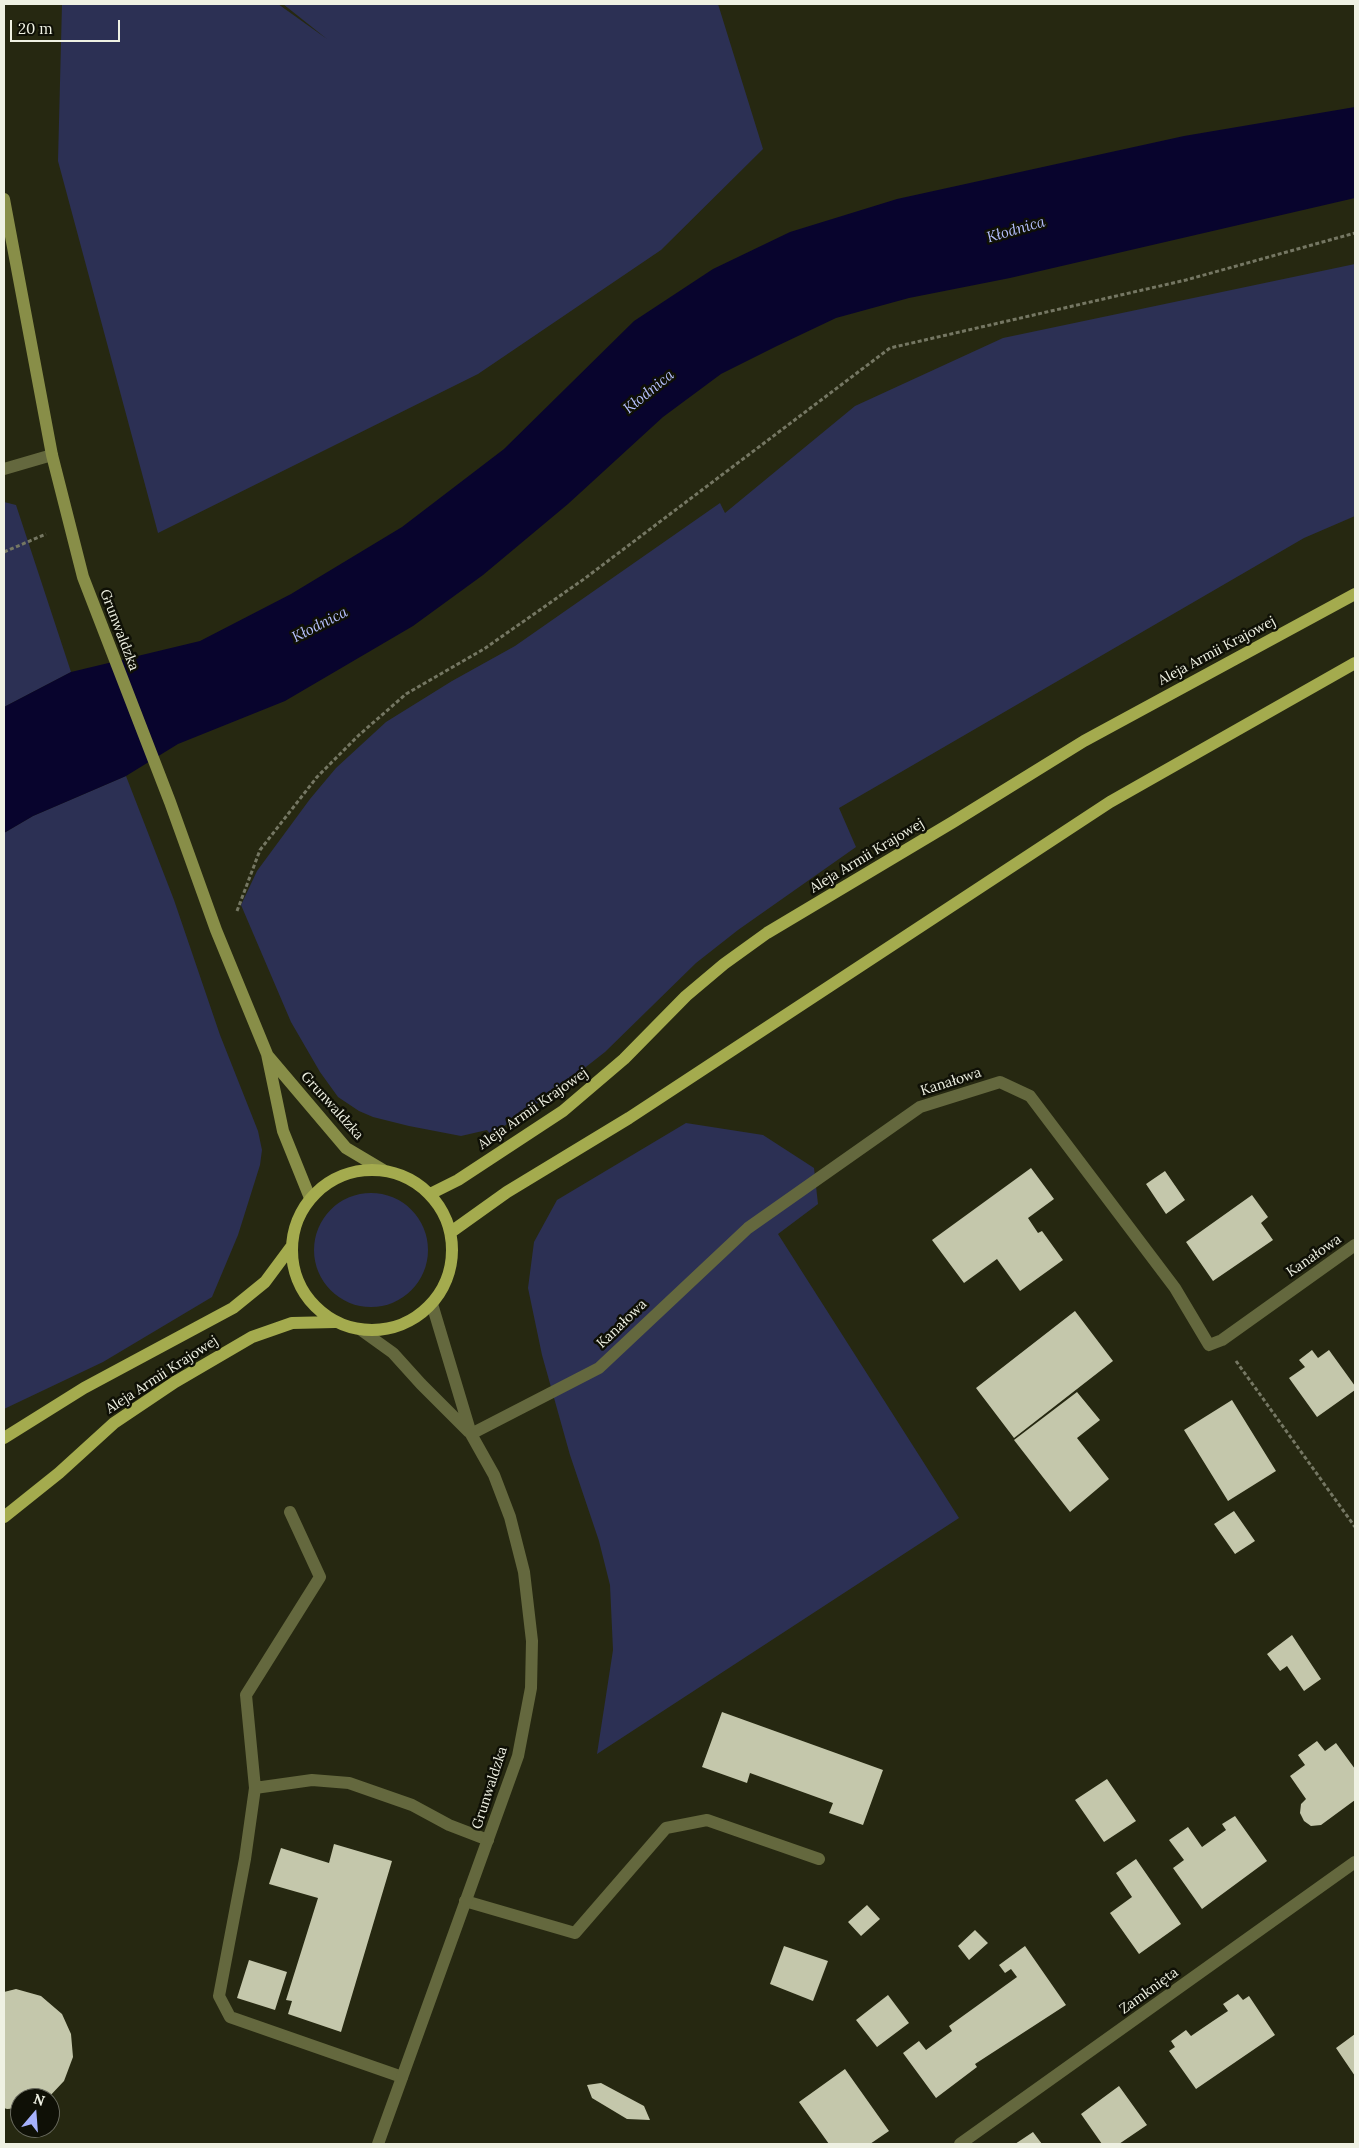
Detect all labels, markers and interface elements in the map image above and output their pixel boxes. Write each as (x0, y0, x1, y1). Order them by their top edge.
scale bar (12, 10, 122, 42)
text: 20 m (18, 19, 53, 38)
water label: Kłodnica (985, 213, 1047, 247)
water label: Kłodnica (620, 366, 678, 418)
street label: Grunwaldzka (96, 587, 142, 673)
water label: Kłodnica (289, 603, 351, 647)
street label: Aleja Armii Krajowej (1156, 613, 1278, 689)
street label: Aleja Armii Krajowej (807, 815, 927, 897)
street label: Kanałowa (918, 1064, 984, 1100)
street label: Aleja Armii Krajowej (475, 1065, 591, 1153)
street label: Grunwaldzka (297, 1069, 367, 1143)
street label: Kanałowa (1283, 1231, 1345, 1281)
street label: Kanałowa (593, 1296, 651, 1352)
street label: Aleja Armii Krajowej (103, 1332, 221, 1418)
street label: Grunwaldzka (469, 1745, 511, 1831)
street label: Zamknięta (1116, 1964, 1182, 2018)
north arrow (10, 2088, 60, 2138)
text: N (31, 2089, 47, 2110)

